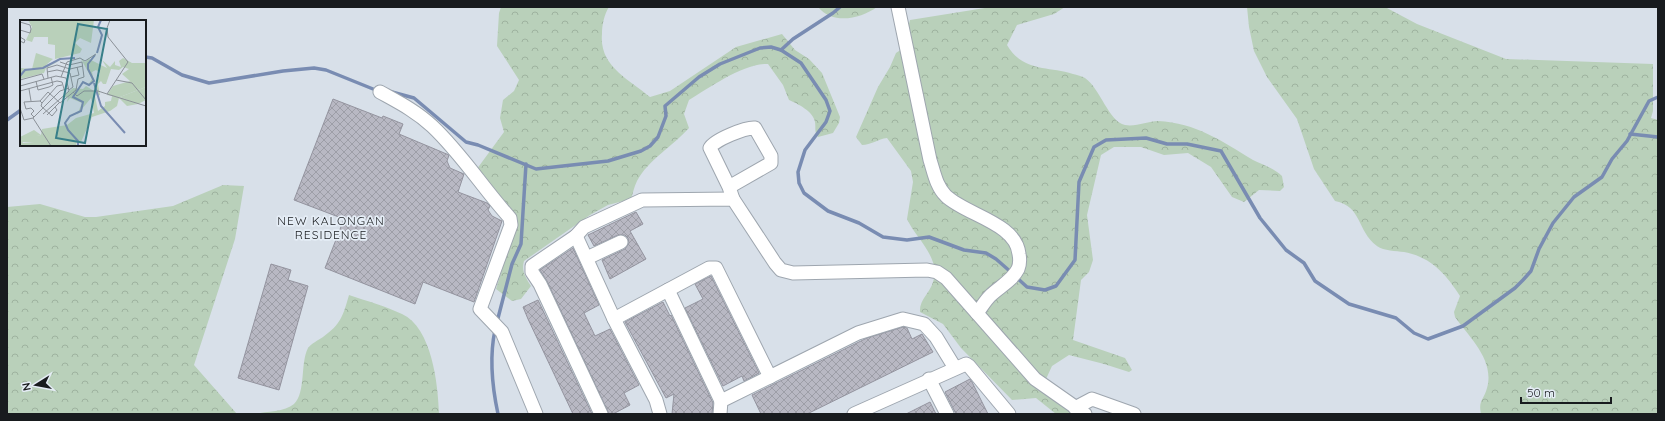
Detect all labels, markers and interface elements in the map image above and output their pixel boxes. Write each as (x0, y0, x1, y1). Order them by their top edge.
inset map (20, 20, 146, 146)
district label: NEW KALONGAN RESIDENCE (277, 213, 385, 242)
north arrow (16, 365, 56, 405)
scale bar (1521, 379, 1611, 405)
text: N (19, 382, 34, 392)
text: 50 m (1527, 385, 1555, 400)

